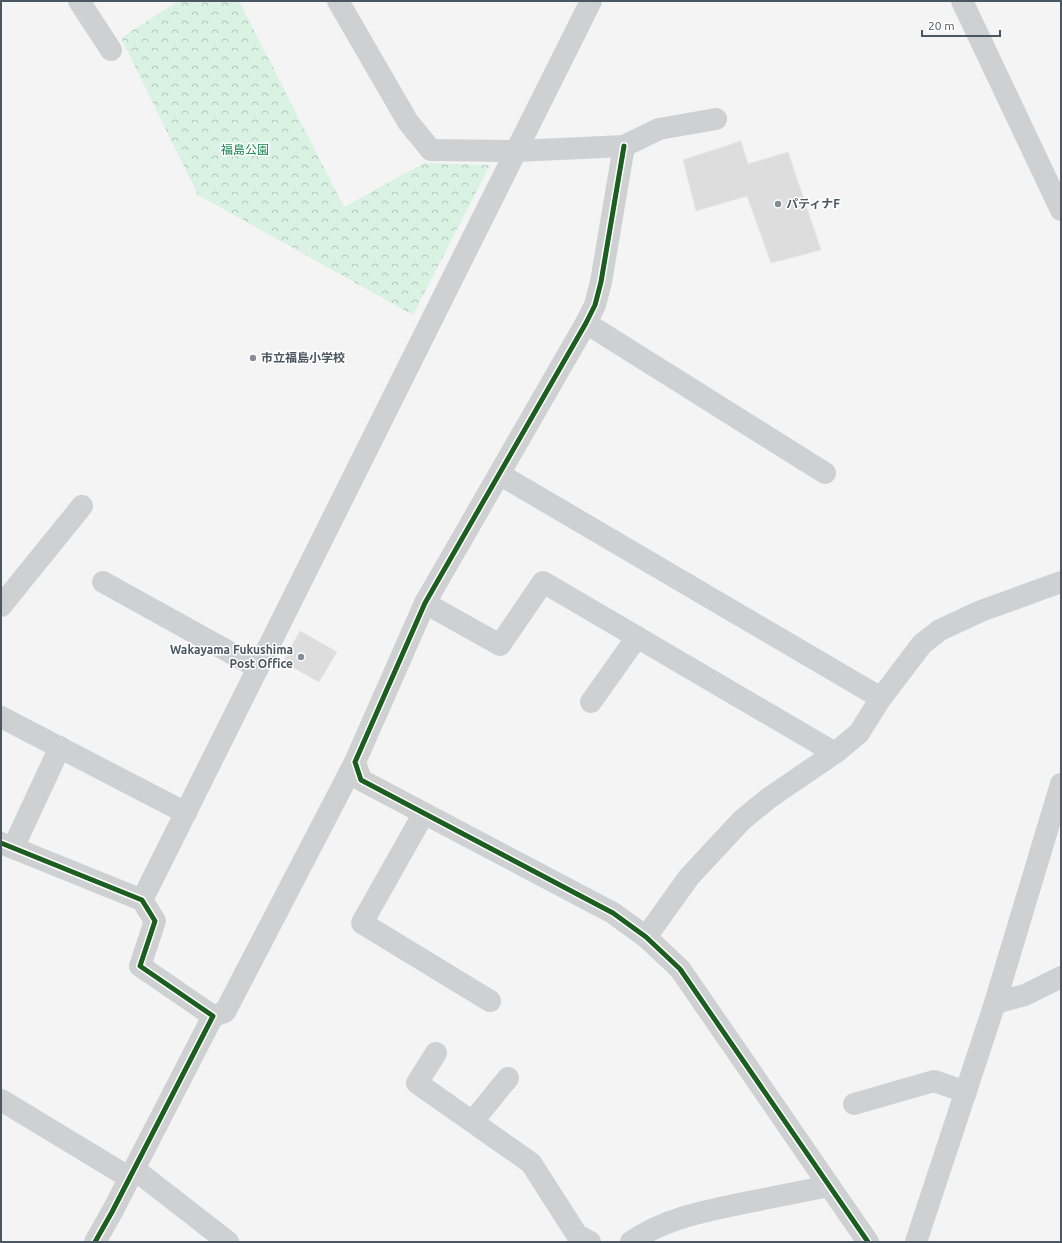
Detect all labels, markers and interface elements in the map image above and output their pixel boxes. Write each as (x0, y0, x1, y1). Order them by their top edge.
scale bar (922, 12, 1000, 38)
text: 20 m (928, 19, 955, 32)
park label: 福島公園 (221, 143, 269, 156)
place label: パティナF (786, 197, 840, 210)
marker: パティナF (773, 199, 783, 209)
place label: 市立福島小学校 (261, 351, 345, 364)
marker: 市立福島小学校 (248, 353, 258, 363)
place label: Wakayama Fukushima Post Office (170, 643, 293, 670)
marker: Wakayama Fukushima Post Office (296, 652, 306, 662)

